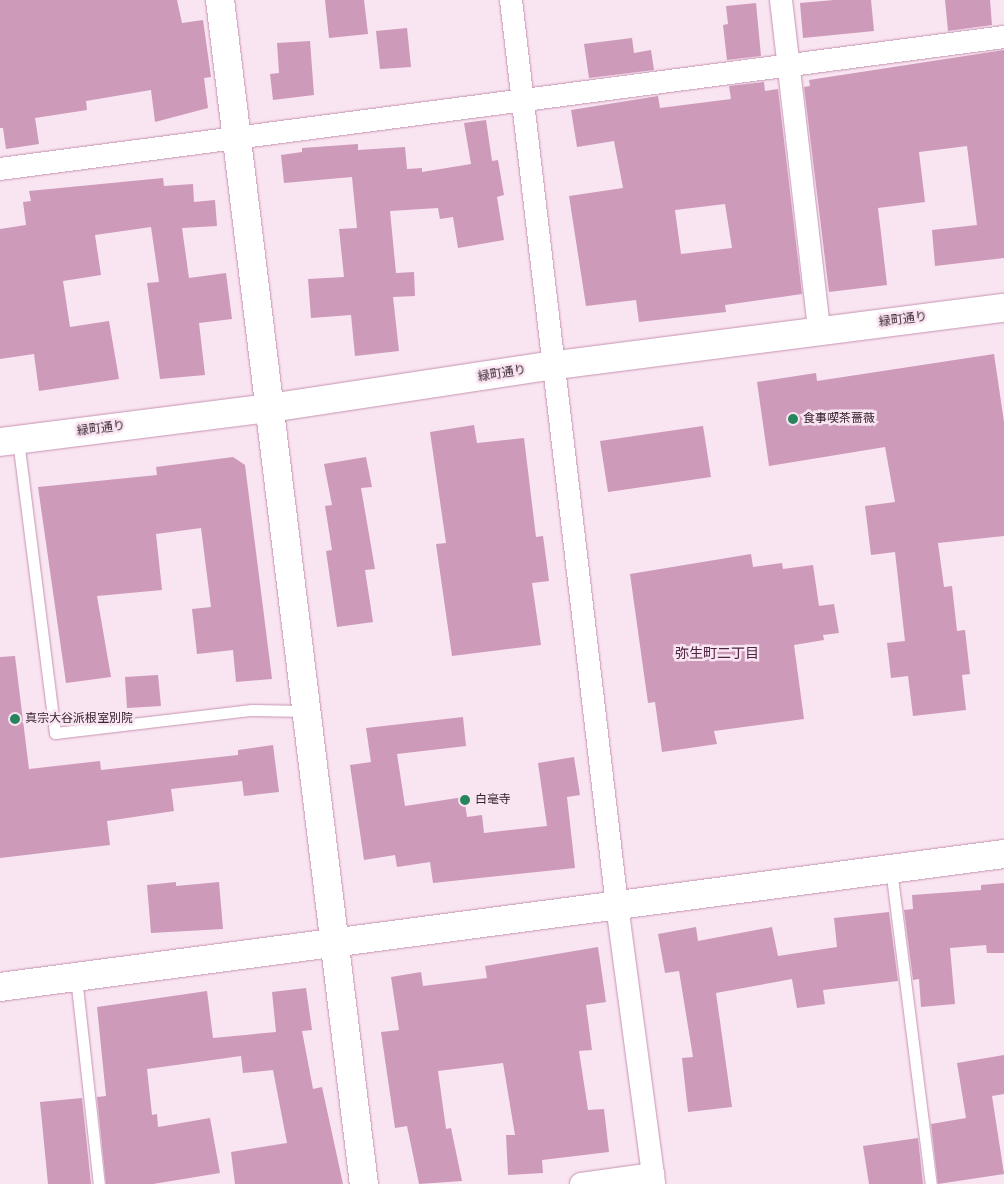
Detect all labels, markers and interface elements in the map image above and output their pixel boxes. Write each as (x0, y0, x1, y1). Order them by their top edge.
street label: 緑町通り (878, 310, 928, 330)
street label: 緑町通り (477, 363, 527, 385)
place label: 食事喫茶薔薇 (803, 412, 875, 426)
marker: 食事喫茶薔薇 (787, 413, 799, 425)
street label: 緑町通り (76, 419, 126, 439)
district label: 弥生町二丁目 (675, 645, 759, 661)
place label: 真宗大谷派根室別院 (25, 712, 133, 726)
marker: 真宗大谷派根室別院 (9, 713, 21, 725)
place label: 白毫寺 (475, 793, 511, 807)
marker: 白毫寺 (459, 794, 471, 806)

